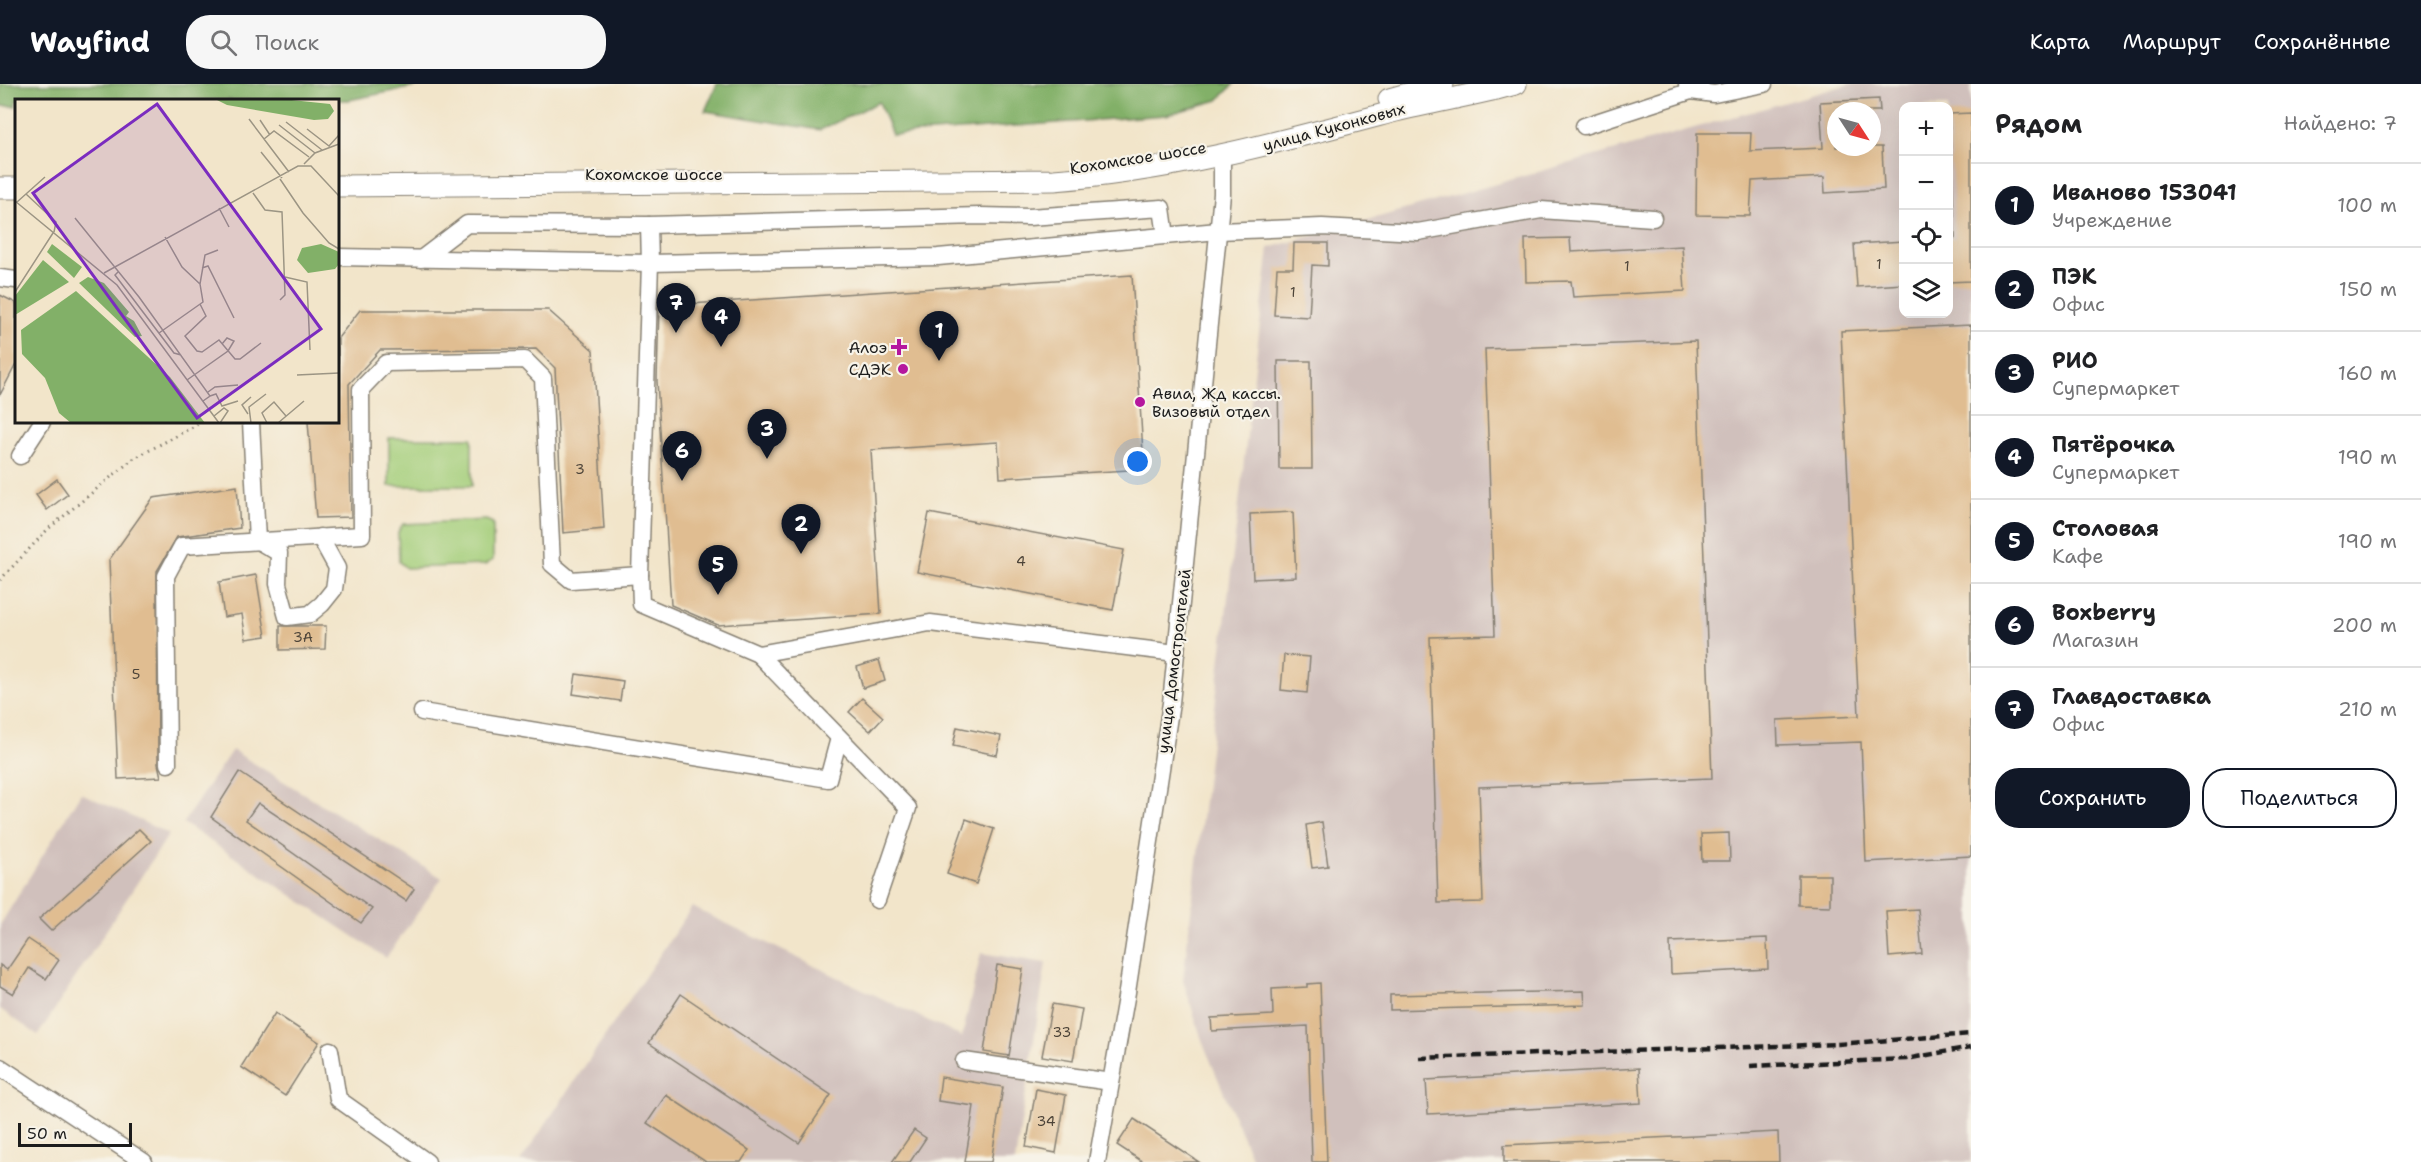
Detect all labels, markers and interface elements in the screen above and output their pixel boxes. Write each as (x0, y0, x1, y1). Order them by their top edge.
search box (186, 15, 606, 69)
text: Wayfind (30, 23, 150, 61)
icon: search (207, 26, 240, 59)
text: Поиск (255, 28, 319, 57)
text: Карта (2030, 28, 2090, 56)
text: Маршрут (2123, 28, 2221, 56)
text: Сохранённые (2254, 28, 2391, 56)
street label: улица Куконковых (1261, 98, 1407, 156)
inset map (15, 99, 339, 423)
north arrow (1827, 102, 1881, 156)
map controls (1899, 102, 1953, 318)
button: + (1899, 102, 1953, 156)
text: Рядом (1995, 106, 2082, 141)
text: Найдено: 7 (2284, 110, 2397, 136)
street label: Кохомское шоссе (1068, 137, 1208, 179)
button: − (1899, 156, 1953, 210)
street label: Кохомское шоссе (585, 164, 723, 185)
text: Иваново 153041 (2052, 178, 2237, 207)
text: 1 (2010, 192, 2019, 218)
text: 100 m (2337, 192, 2397, 218)
text: Учреждение (2052, 207, 2172, 233)
button: locate (1899, 210, 1953, 264)
house number: 1 (1876, 255, 1882, 273)
house number: 1 (1624, 257, 1630, 275)
text: ПЭК (2052, 262, 2096, 291)
button: layers (1899, 264, 1953, 318)
text: 2 (2008, 276, 2022, 302)
text: 150 m (2339, 276, 2397, 302)
house number: 1 (1290, 283, 1296, 301)
pin: 7 (656, 284, 696, 333)
text: Офис (2052, 291, 2105, 317)
pin: 4 (702, 298, 740, 347)
pin: 1 (920, 312, 958, 361)
place label: Алоэ (849, 337, 887, 358)
marker: Алоэ (892, 340, 906, 354)
text: РИО (2052, 346, 2098, 375)
place label: СДЭК (849, 359, 892, 380)
text: 3 (2008, 360, 2022, 386)
text: 160 m (2338, 360, 2397, 386)
marker: СДЭК (896, 362, 910, 376)
text: Супермаркет (2052, 375, 2179, 401)
place label: Авиа, Жд кассы. Визовый отдел (1152, 383, 1281, 422)
marker: Авиа, Жд кассы. Визовый отдел (1133, 395, 1147, 409)
pin: 3 (748, 410, 786, 459)
text: Пятёрочка (2052, 430, 2175, 459)
pin: 6 (662, 432, 702, 481)
text: 4 (2008, 444, 2022, 470)
text: 190 m (2338, 444, 2397, 470)
your location (1123, 447, 1152, 476)
text: Супермаркет (2052, 459, 2179, 485)
house number: 3 (575, 460, 585, 478)
pin: 2 (782, 504, 820, 554)
text: Столовая (2052, 514, 2159, 543)
text: 5 (2008, 528, 2021, 554)
text: 190 m (2338, 528, 2397, 554)
text: Кафе (2052, 543, 2104, 569)
pin: 5 (698, 546, 738, 595)
house number: 4 (1016, 552, 1026, 570)
street label: улица Домостроителей (1152, 567, 1196, 755)
text: Boxberry (2052, 598, 2156, 627)
text: 6 (2008, 612, 2022, 638)
text: 200 m (2332, 612, 2397, 638)
text: Магазин (2052, 627, 2139, 653)
house number: 3А (293, 628, 313, 646)
house number: 5 (132, 665, 140, 683)
text: Главдоставка (2052, 682, 2211, 711)
text: 7 (2008, 696, 2022, 722)
text: 210 m (2338, 696, 2397, 722)
text: Офис (2052, 711, 2105, 737)
button: Сохранить (1995, 768, 2190, 828)
button: Поделиться (2202, 768, 2397, 828)
house number: 33 (1053, 1023, 1071, 1041)
house number: 34 (1036, 1112, 1056, 1130)
scale bar (18, 1120, 132, 1148)
text: 50 m (27, 1123, 67, 1144)

